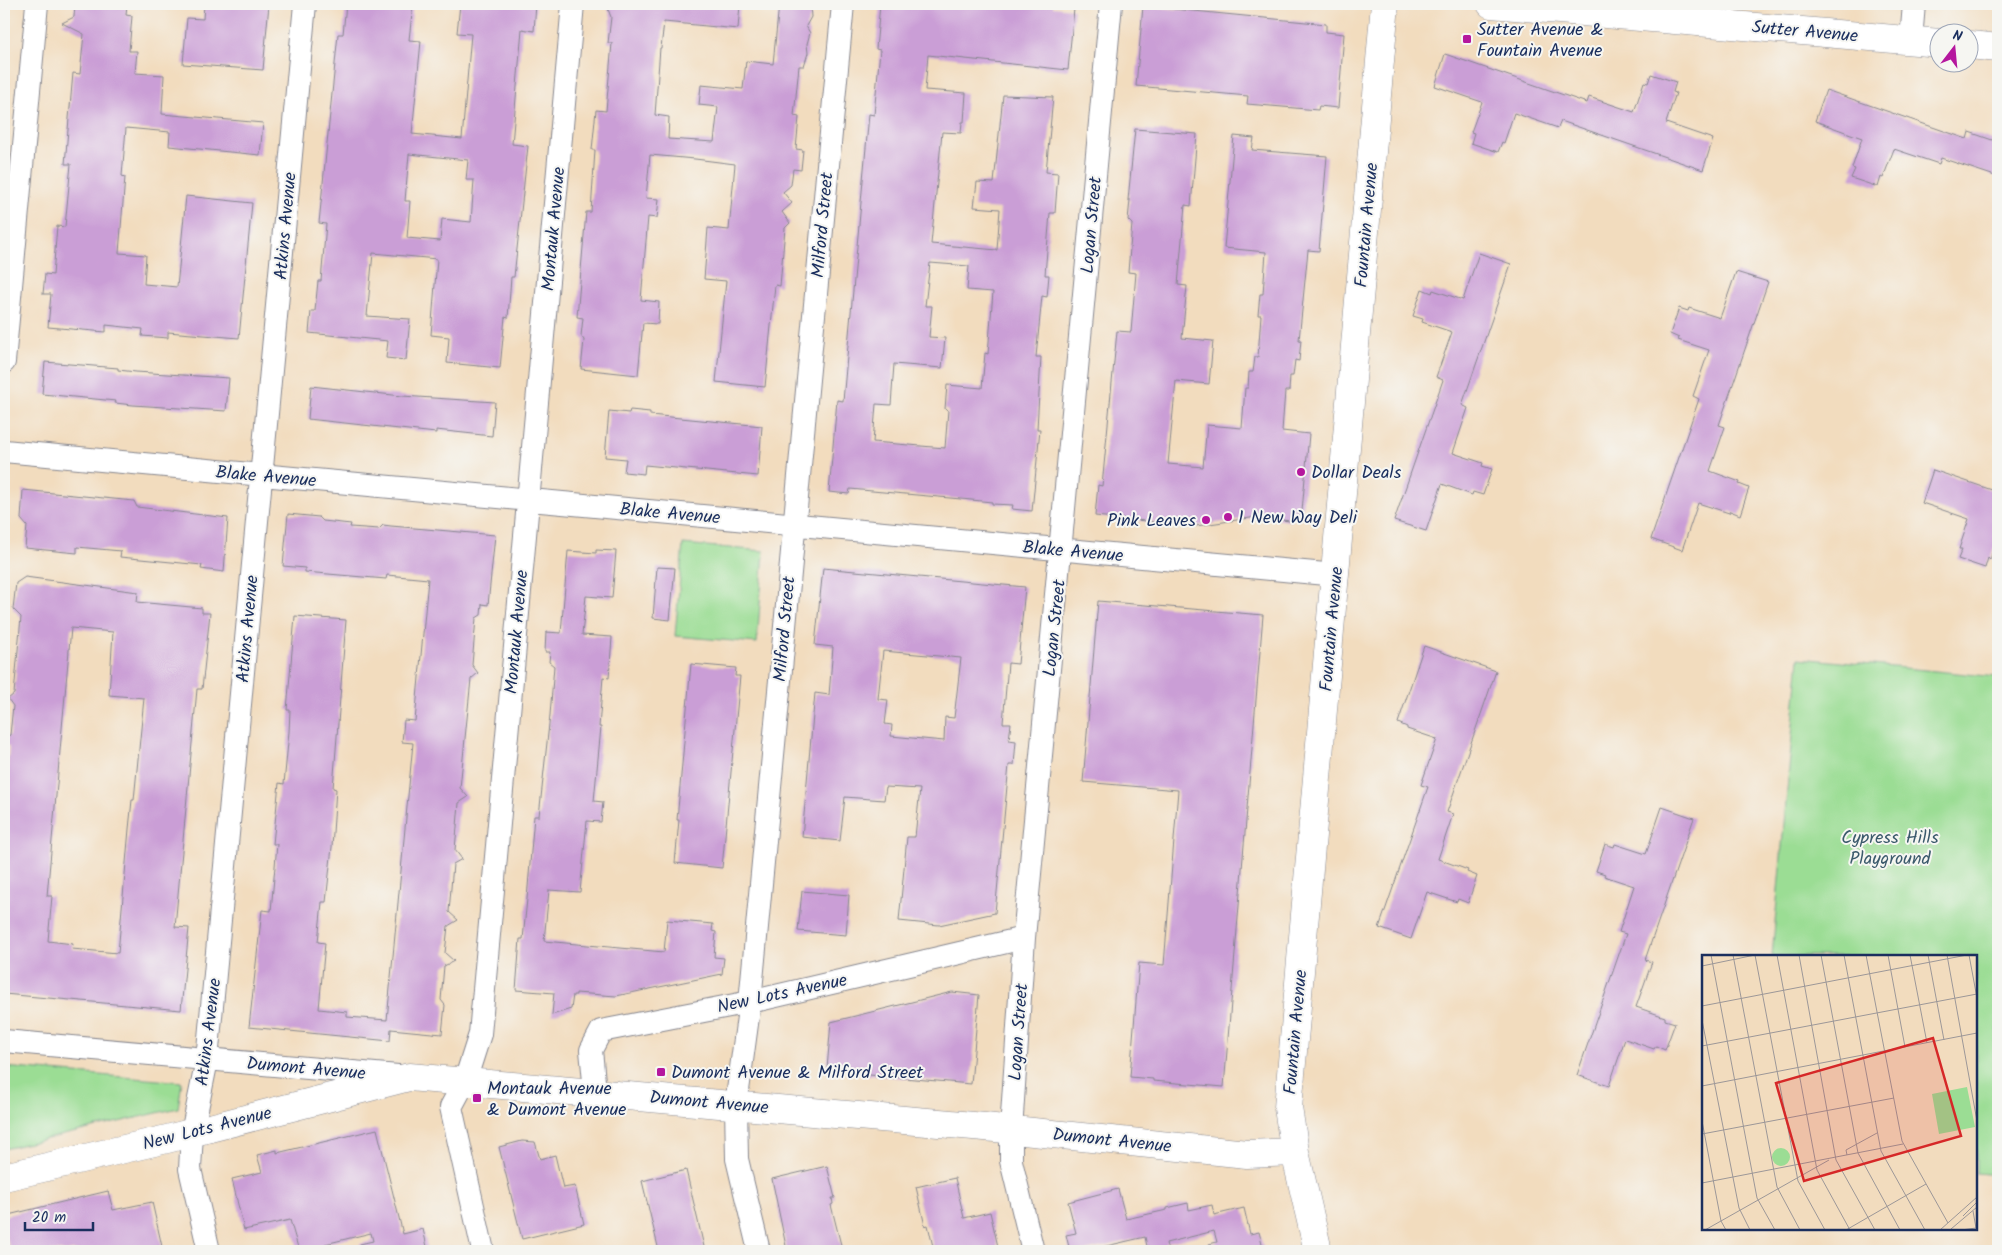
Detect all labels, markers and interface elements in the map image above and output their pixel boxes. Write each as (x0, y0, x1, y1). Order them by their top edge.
street label: Sutter Avenue (1751, 13, 1859, 52)
place label: Sutter Avenue & Fountain Avenue (1477, 16, 1603, 66)
north arrow (1930, 22, 1980, 72)
text: N (1950, 25, 1965, 48)
marker: Sutter Avenue & Fountain Avenue (1461, 33, 1473, 45)
street label: Fountain Avenue (1348, 161, 1387, 289)
street label: Montauk Avenue (535, 166, 574, 292)
street label: Milford Street (804, 170, 843, 279)
street label: Atkins Avenue (267, 171, 306, 281)
street label: Logan Street (1074, 174, 1111, 275)
street label: Blake Avenue (214, 459, 317, 496)
place label: Dollar Deals (1311, 459, 1402, 488)
marker: Dollar Deals (1295, 466, 1307, 478)
street label: Blake Avenue (618, 496, 721, 533)
place label: 1 New Way Deli (1238, 504, 1358, 533)
place label: Pink Leaves (1107, 507, 1196, 536)
marker: 1 New Way Deli (1222, 511, 1234, 523)
marker: Pink Leaves (1200, 514, 1212, 526)
street label: Blake Avenue (1021, 534, 1124, 571)
street label: Fountain Avenue (1313, 565, 1352, 693)
street label: Montauk Avenue (498, 569, 537, 695)
street label: Atkins Avenue (229, 574, 268, 684)
street label: Milford Street (766, 574, 805, 683)
street label: Logan Street (1036, 577, 1075, 678)
park label: Cypress Hills Playground (1841, 824, 1939, 874)
inset map (1702, 955, 1977, 1230)
street label: New Lots Avenue (715, 967, 850, 1022)
street label: Fountain Avenue (1277, 968, 1316, 1096)
street label: Atkins Avenue (189, 977, 230, 1088)
street label: Logan Street (1002, 981, 1037, 1082)
street label: Dumont Avenue (245, 1050, 367, 1089)
place label: Dumont Avenue & Milford Street (671, 1059, 924, 1088)
marker: Dumont Avenue & Milford Street (655, 1066, 667, 1078)
place label: Montauk Avenue & Dumont Avenue (487, 1075, 626, 1125)
street label: Dumont Avenue (648, 1084, 770, 1123)
marker: Montauk Avenue & Dumont Avenue (471, 1092, 483, 1104)
street label: New Lots Avenue (140, 1099, 275, 1160)
street label: Dumont Avenue (1051, 1121, 1173, 1162)
scale bar (25, 1200, 92, 1232)
text: 20 m (32, 1206, 66, 1230)

